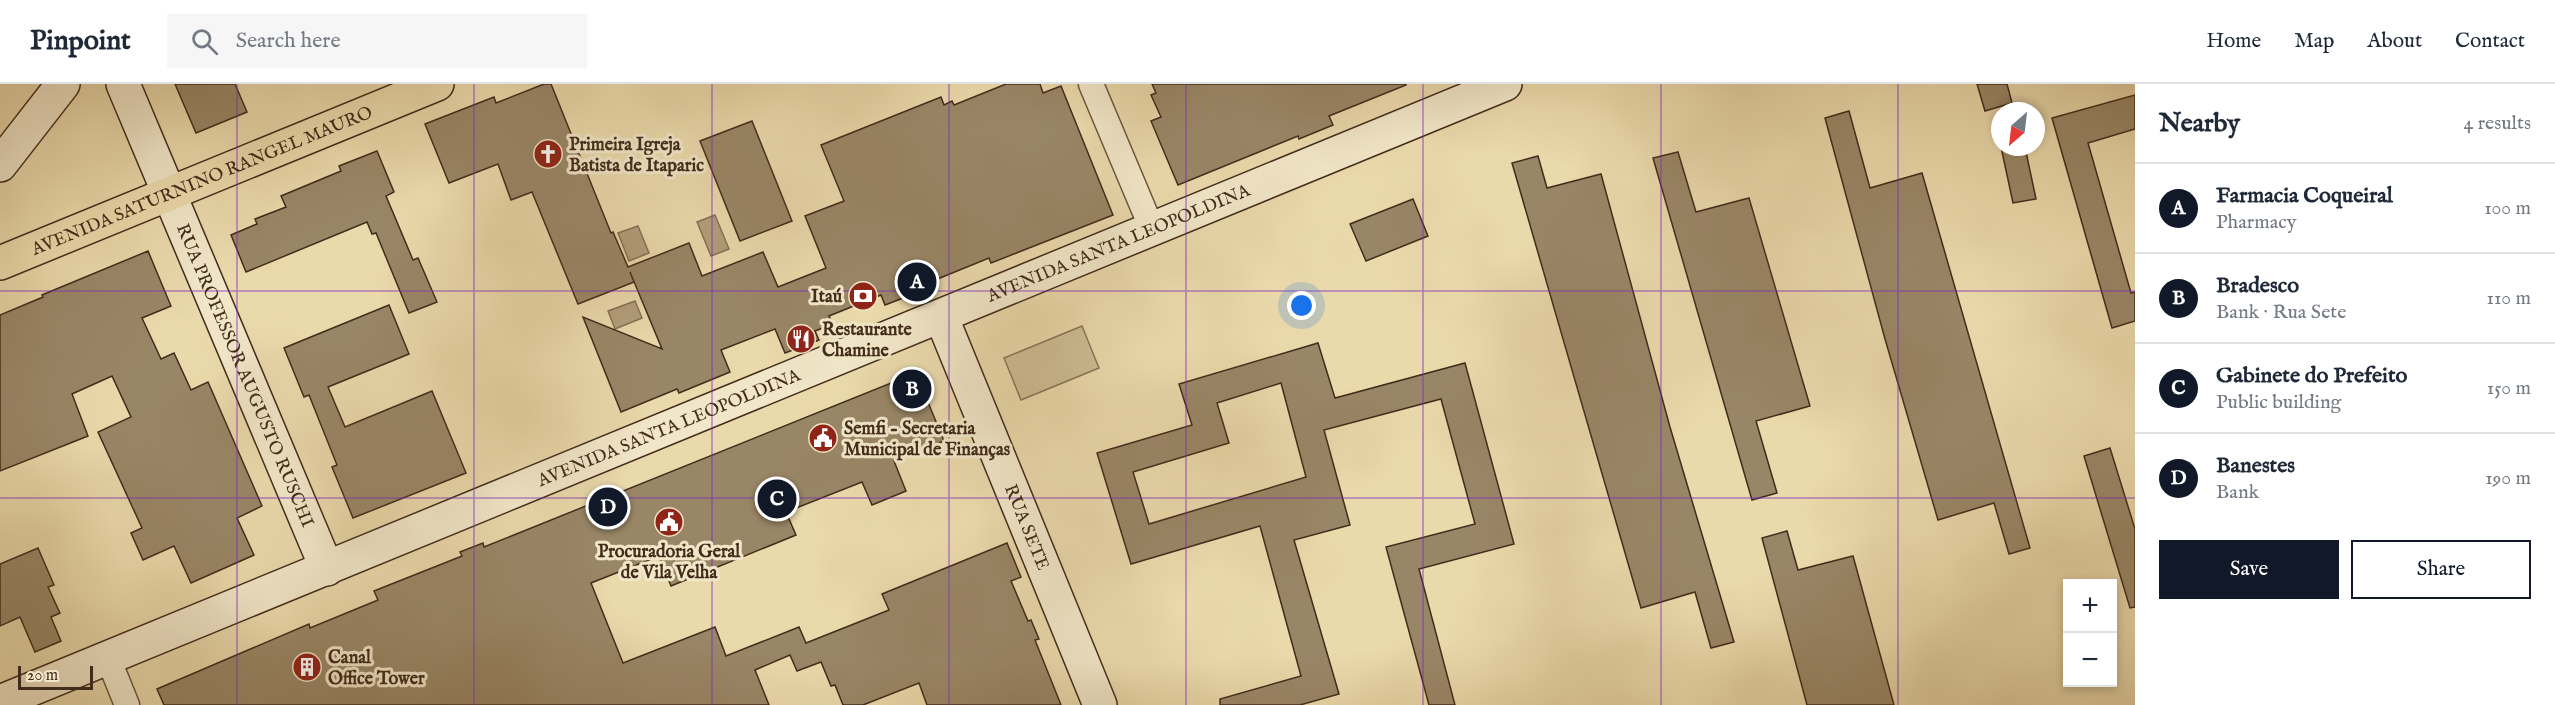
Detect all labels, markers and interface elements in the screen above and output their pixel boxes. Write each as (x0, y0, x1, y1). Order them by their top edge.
search box (167, 14, 587, 68)
text: Pinpoint (30, 24, 131, 59)
icon: search (188, 25, 221, 58)
text: Search here (236, 27, 341, 55)
text: Home (2206, 28, 2261, 55)
text: Map (2294, 28, 2334, 55)
text: About (2367, 28, 2422, 55)
text: Contact (2455, 28, 2525, 55)
street label: AVENIDA SATURNINO RANGEL MAURO (28, 102, 376, 262)
north arrow (1991, 102, 2045, 156)
text: Nearby (2159, 107, 2240, 140)
text: 4 results (2464, 111, 2531, 136)
place label: Primeira Igreja Batista de Itaparic (569, 134, 704, 178)
church icon: Primeira Igreja Batista de Itaparic (532, 138, 564, 170)
street label: AVENIDA SANTA LEOPOLDINA (983, 180, 1255, 309)
text: Farmacia Coqueiral (2216, 182, 2393, 210)
text: A (2172, 196, 2185, 221)
text: 100 m (2484, 196, 2531, 221)
text: Pharmacy (2216, 210, 2297, 235)
street label: RUA PROFESSOR AUGUSTO RUSCHI (170, 221, 318, 531)
pin: A (898, 260, 936, 304)
text: Bradesco (2216, 272, 2299, 300)
bank icon: Itaú (847, 280, 879, 312)
place label: Itaú (811, 286, 843, 309)
text: B (2172, 286, 2185, 311)
text: 110 m (2487, 286, 2531, 311)
your location (1287, 291, 1316, 320)
text: Bank · Rua Sete (2216, 300, 2346, 325)
place label: Restaurante Chamine (822, 319, 913, 363)
restaurant icon: Restaurante Chamine (785, 323, 817, 355)
text: Gabinete do Prefeito (2216, 362, 2407, 390)
street label: AVENIDA SANTA LEOPOLDINA (534, 364, 805, 493)
pin: B (892, 366, 932, 412)
text: C (2171, 376, 2186, 401)
text: 150 m (2487, 376, 2531, 401)
text: Public building (2216, 390, 2341, 415)
place label: Semfi - Secretaria Municipal de Finanças (844, 418, 1011, 462)
public building icon: Semfi - Secretaria Municipal de Finanças (807, 422, 839, 454)
text: Banestes (2216, 452, 2295, 480)
text: D (2170, 466, 2187, 491)
text: 190 m (2485, 466, 2531, 491)
pin: C (758, 476, 796, 522)
text: Bank (2216, 480, 2259, 505)
street label: RUA SETE (998, 481, 1054, 574)
pin: D (588, 484, 628, 530)
public building icon: Procuradoria Geral de Vila Velha (653, 506, 685, 538)
button: Save (2159, 540, 2339, 599)
button: Share (2351, 540, 2531, 599)
place label: Procuradoria Geral de Vila Velha (598, 541, 741, 585)
map controls (2063, 579, 2117, 687)
button: + (2063, 579, 2117, 633)
button: − (2063, 633, 2117, 687)
place label: Canal Office Tower (328, 647, 425, 691)
building icon: Canal Office Tower (291, 651, 323, 683)
scale bar (18, 663, 93, 690)
text: 20 m (27, 666, 58, 686)

